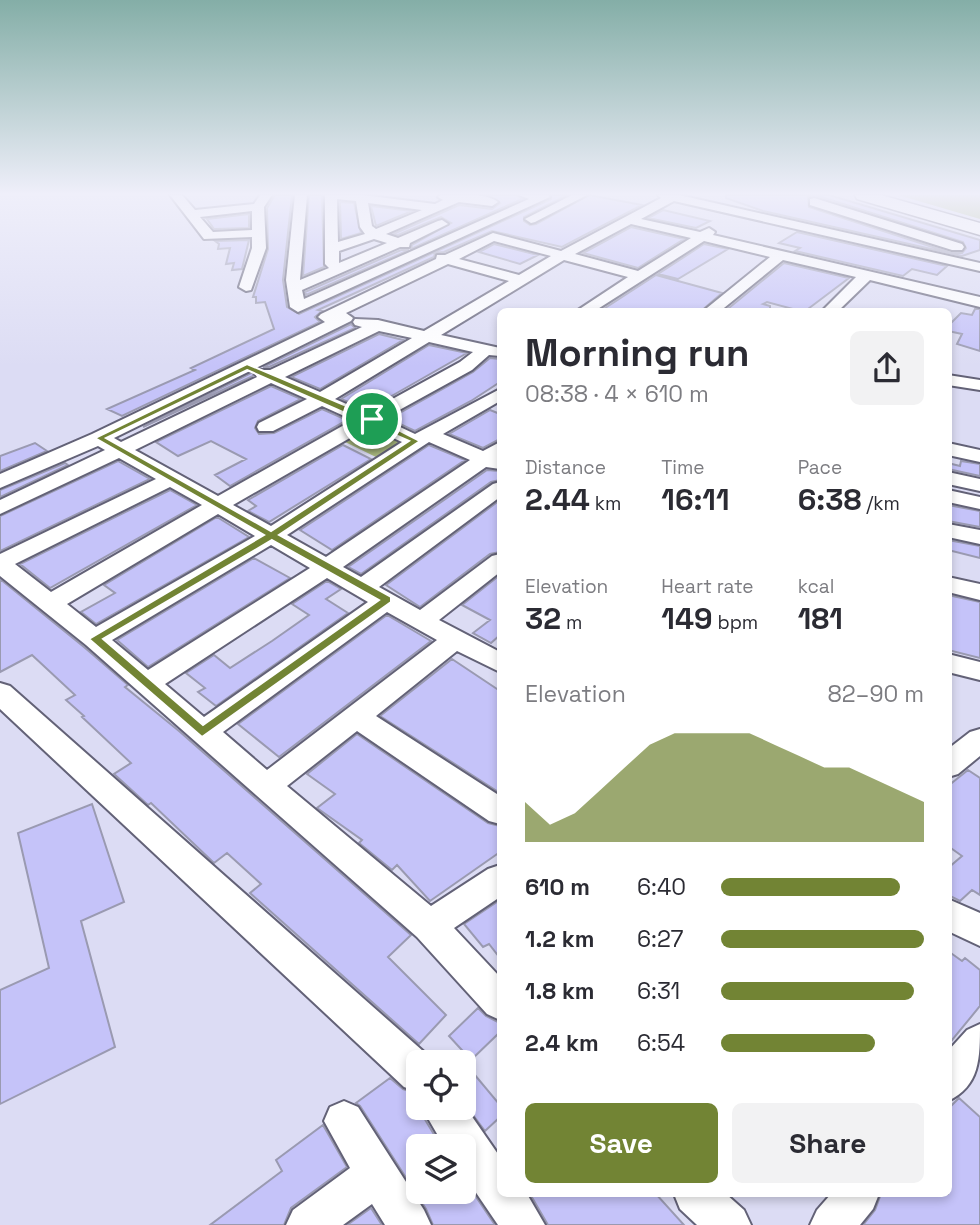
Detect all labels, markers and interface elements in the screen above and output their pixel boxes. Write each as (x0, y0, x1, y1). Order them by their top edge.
text: Morning run (525, 329, 750, 377)
button: share (850, 331, 924, 405)
text: 08:38 · 4 × 610 m (525, 379, 709, 409)
pin (342, 389, 402, 449)
icon: arrive (353, 400, 391, 438)
text: Distance (525, 455, 606, 480)
text: Time (661, 455, 705, 480)
text: Pace (798, 455, 842, 480)
text: 2.44 (525, 480, 590, 519)
text: 16:11 (661, 480, 730, 519)
text: 6:38 (798, 480, 861, 519)
text: km (590, 491, 621, 516)
text: /km (861, 491, 900, 516)
text: Elevation (525, 574, 608, 599)
text: Heart rate (661, 574, 754, 599)
text: kcal (798, 574, 834, 599)
text: 32 (525, 599, 561, 638)
text: 149 (661, 599, 713, 638)
text: 181 (798, 599, 843, 638)
text: m (561, 610, 582, 635)
text: bpm (713, 610, 758, 635)
text: Elevation (525, 679, 626, 709)
text: 82–90 m (827, 679, 924, 709)
text: 610 m (525, 872, 590, 902)
text: 6:40 (637, 872, 686, 902)
text: 1.2 km (525, 924, 594, 954)
text: 6:27 (637, 924, 684, 954)
text: 1.8 km (525, 976, 595, 1006)
text: 6:31 (637, 976, 680, 1006)
text: 2.4 km (525, 1028, 599, 1058)
text: 6:54 (637, 1028, 685, 1058)
map controls (406, 1050, 476, 1204)
button: locate (406, 1050, 476, 1120)
button: Save (525, 1103, 718, 1183)
button: Share (732, 1103, 924, 1183)
button: layers (406, 1134, 476, 1204)

